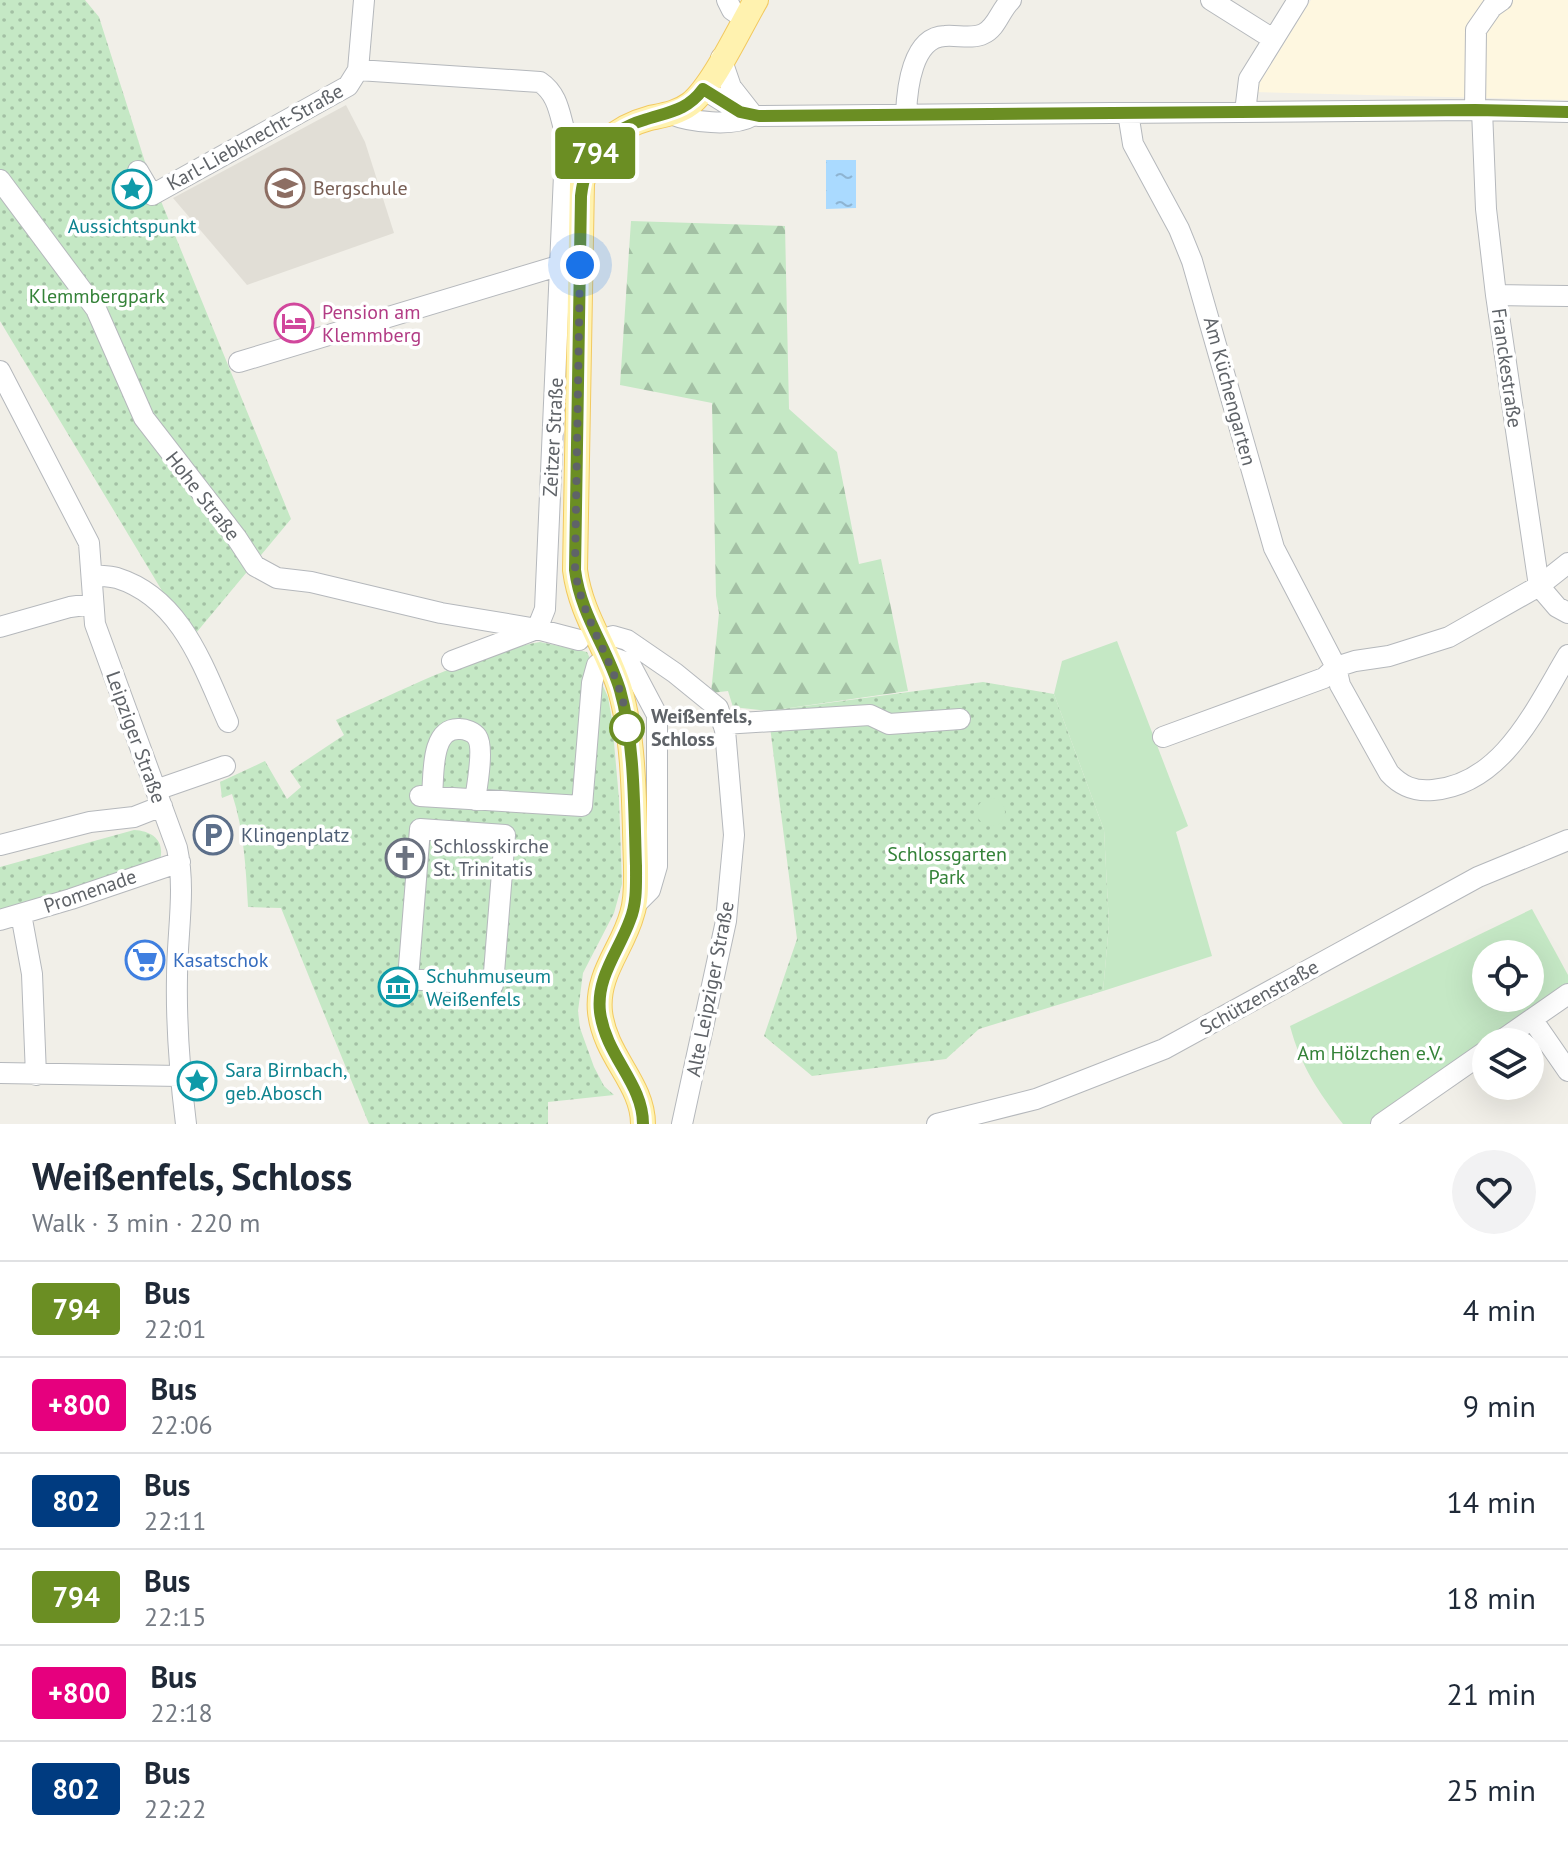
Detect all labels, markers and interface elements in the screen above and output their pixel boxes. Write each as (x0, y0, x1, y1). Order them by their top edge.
street label: Karl-Liebknecht-Straße (162, 78, 348, 196)
line badge: 794 (549, 127, 641, 179)
text: 794 (571, 134, 619, 171)
school or university icon: Bergschule (264, 167, 306, 209)
place icon: Aussichtspunkt (111, 168, 153, 210)
place label: Bergschule (313, 175, 408, 201)
place label: Aussichtspunkt (68, 213, 197, 239)
your location (560, 245, 600, 285)
park label: Klemmbergpark (29, 283, 166, 309)
place label: Pension am Klemmberg (322, 299, 421, 348)
hotel icon: Pension am Klemmberg (273, 302, 315, 344)
street label: Franckestraße (1486, 307, 1528, 429)
street label: Am Küchengarten (1198, 314, 1262, 468)
street label: Zeitzer Straße (537, 377, 569, 497)
street label: Hohe Straße (160, 446, 246, 546)
street label: Leipziger Straße (100, 667, 172, 807)
place label: Weißenfels, Schloss (651, 703, 752, 752)
marker: Weißenfels, Schloss (610, 711, 644, 745)
parking icon: Klingenplatz (192, 814, 234, 856)
place label: Klingenplatz (241, 822, 349, 848)
place label: Schlosskirche St. Trinitatis (433, 833, 549, 882)
church icon: Schlosskirche St. Trinitatis (384, 837, 426, 879)
park label: Schlossgarten Park (887, 841, 1007, 890)
street label: Promenade (40, 863, 140, 919)
street label: Alte Leipziger Straße (680, 899, 740, 1079)
supermarket icon: Kasatschok (124, 939, 166, 981)
map controls (1472, 940, 1544, 1100)
button: locate (1472, 940, 1544, 1012)
place label: Kasatschok (173, 947, 269, 973)
street label: Schützenstraße (1195, 954, 1323, 1040)
place label: Schuhmuseum Weißenfels (426, 963, 551, 1012)
museum icon: Schuhmuseum Weißenfels (377, 966, 419, 1008)
button: layers (1472, 1028, 1544, 1100)
park label: Am Hölzchen e.V. (1297, 1040, 1443, 1066)
place label: Sara Birnbach, geb.Abosch (225, 1057, 348, 1106)
place icon: Sara Birnbach, geb.Abosch (176, 1060, 218, 1102)
button: heart (1452, 1150, 1536, 1234)
text: Weißenfels, Schloss (32, 1151, 352, 1200)
text: Walk · 3 min · 220 m (32, 1206, 260, 1239)
text: Bus (144, 1273, 191, 1312)
text: 794 (52, 1290, 100, 1327)
text: 4 min (1463, 1290, 1536, 1329)
text: 22:01 (144, 1312, 206, 1345)
text: Bus (150, 1369, 197, 1408)
text: +800 (48, 1386, 110, 1423)
text: 9 min (1463, 1386, 1536, 1425)
text: 22:06 (150, 1408, 213, 1441)
text: Bus (144, 1465, 191, 1504)
text: 802 (52, 1482, 100, 1519)
text: 14 min (1446, 1482, 1536, 1521)
text: 22:11 (144, 1504, 206, 1537)
text: Bus (144, 1561, 191, 1600)
text: 794 (52, 1578, 100, 1615)
text: 18 min (1446, 1578, 1536, 1617)
text: 22:15 (144, 1600, 206, 1633)
text: Bus (150, 1657, 197, 1696)
text: +800 (48, 1674, 110, 1711)
text: 21 min (1446, 1674, 1536, 1713)
text: 22:18 (150, 1696, 213, 1729)
text: Bus (144, 1753, 191, 1792)
text: 802 (52, 1770, 100, 1807)
text: 25 min (1446, 1770, 1536, 1809)
text: 22:22 (144, 1792, 206, 1825)

